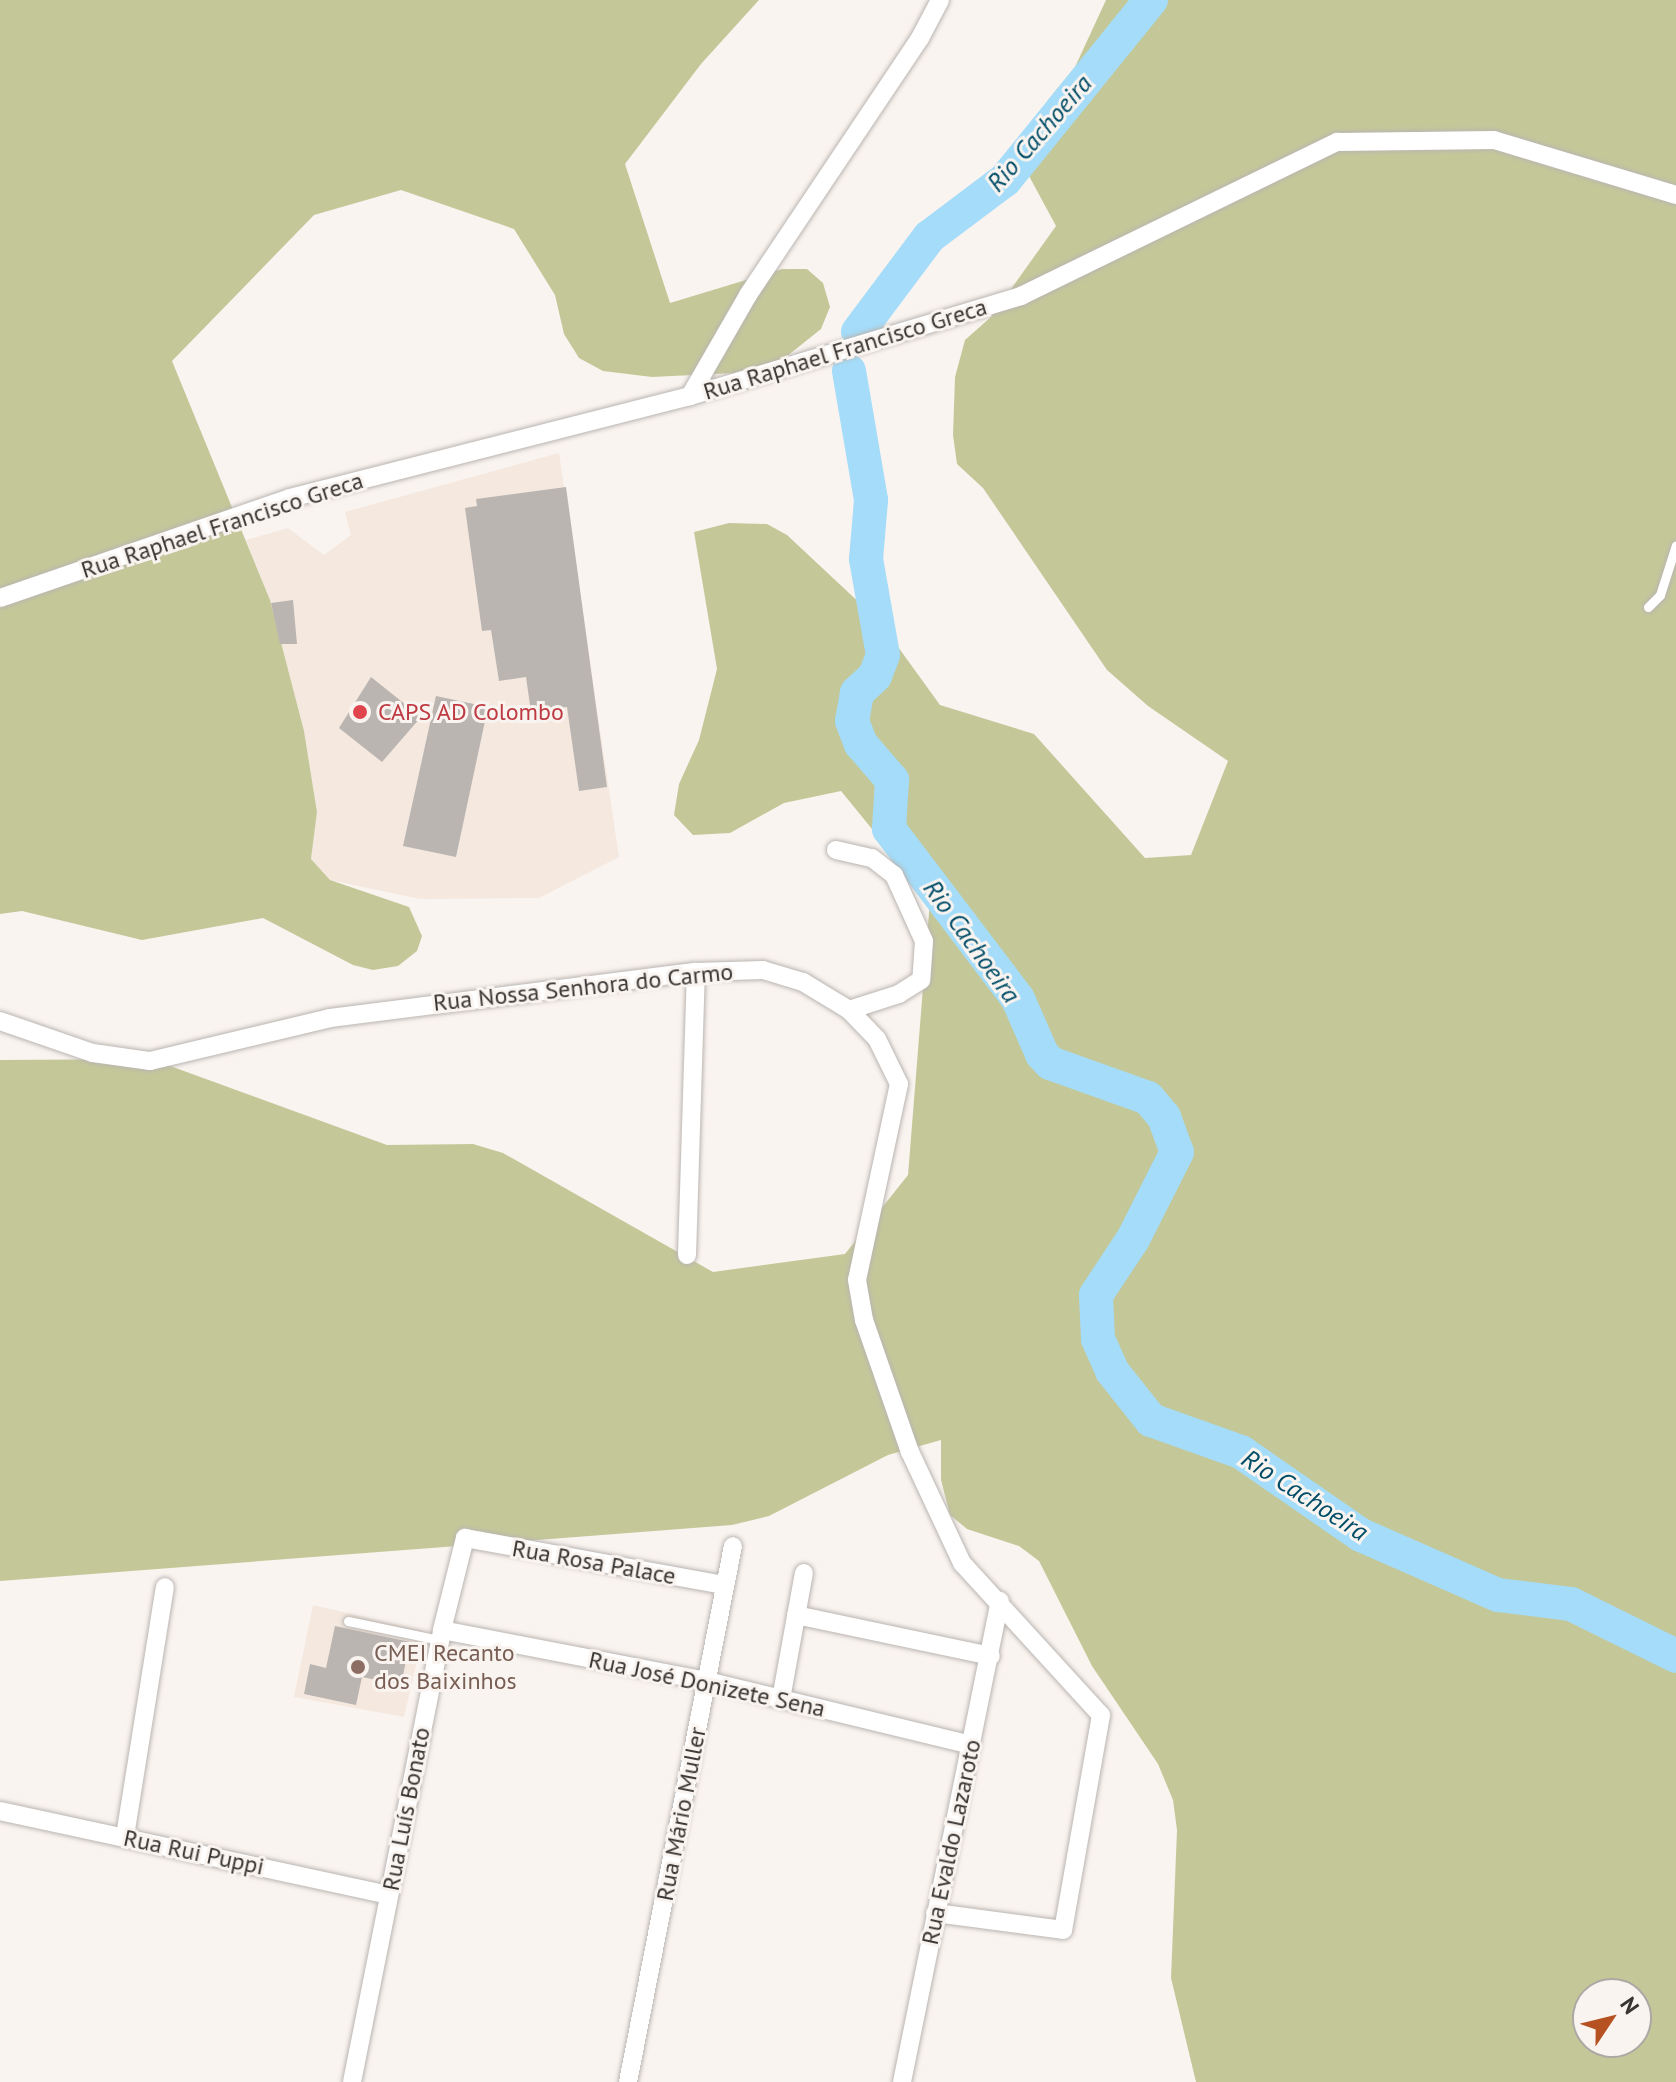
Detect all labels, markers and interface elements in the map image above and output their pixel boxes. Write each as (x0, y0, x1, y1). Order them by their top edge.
water label: Rio Cachoeira (980, 68, 1098, 198)
street label: Rua Raphael Francisco Greca (700, 292, 990, 406)
street label: Rua Raphael Francisco Greca (77, 466, 367, 584)
place label: CAPS AD Colombo (378, 698, 565, 726)
marker: CAPS AD Colombo (349, 701, 371, 723)
water label: Rio Cachoeira (917, 873, 1027, 1009)
street label: Rua Nossa Senhora do Carmo (432, 957, 734, 1017)
water label: Rio Cachoeira (1236, 1443, 1374, 1547)
street label: Rua Rosa Palace (510, 1533, 678, 1591)
place label: CMEI Recanto dos Baixinhos (374, 1639, 517, 1695)
street label: Rua José Donizete Sena (586, 1645, 828, 1723)
marker: CMEI Recanto dos Baixinhos (349, 1658, 367, 1676)
street label: Rua Luís Bonato (376, 1725, 436, 1893)
street label: Rua Mário Muller (650, 1725, 712, 1903)
street label: Rua Evaldo Lazaroto (915, 1737, 987, 1947)
street label: Rua Rui Puppi (121, 1823, 267, 1881)
north arrow (1572, 1978, 1652, 2058)
text: N (1614, 1991, 1646, 2019)

